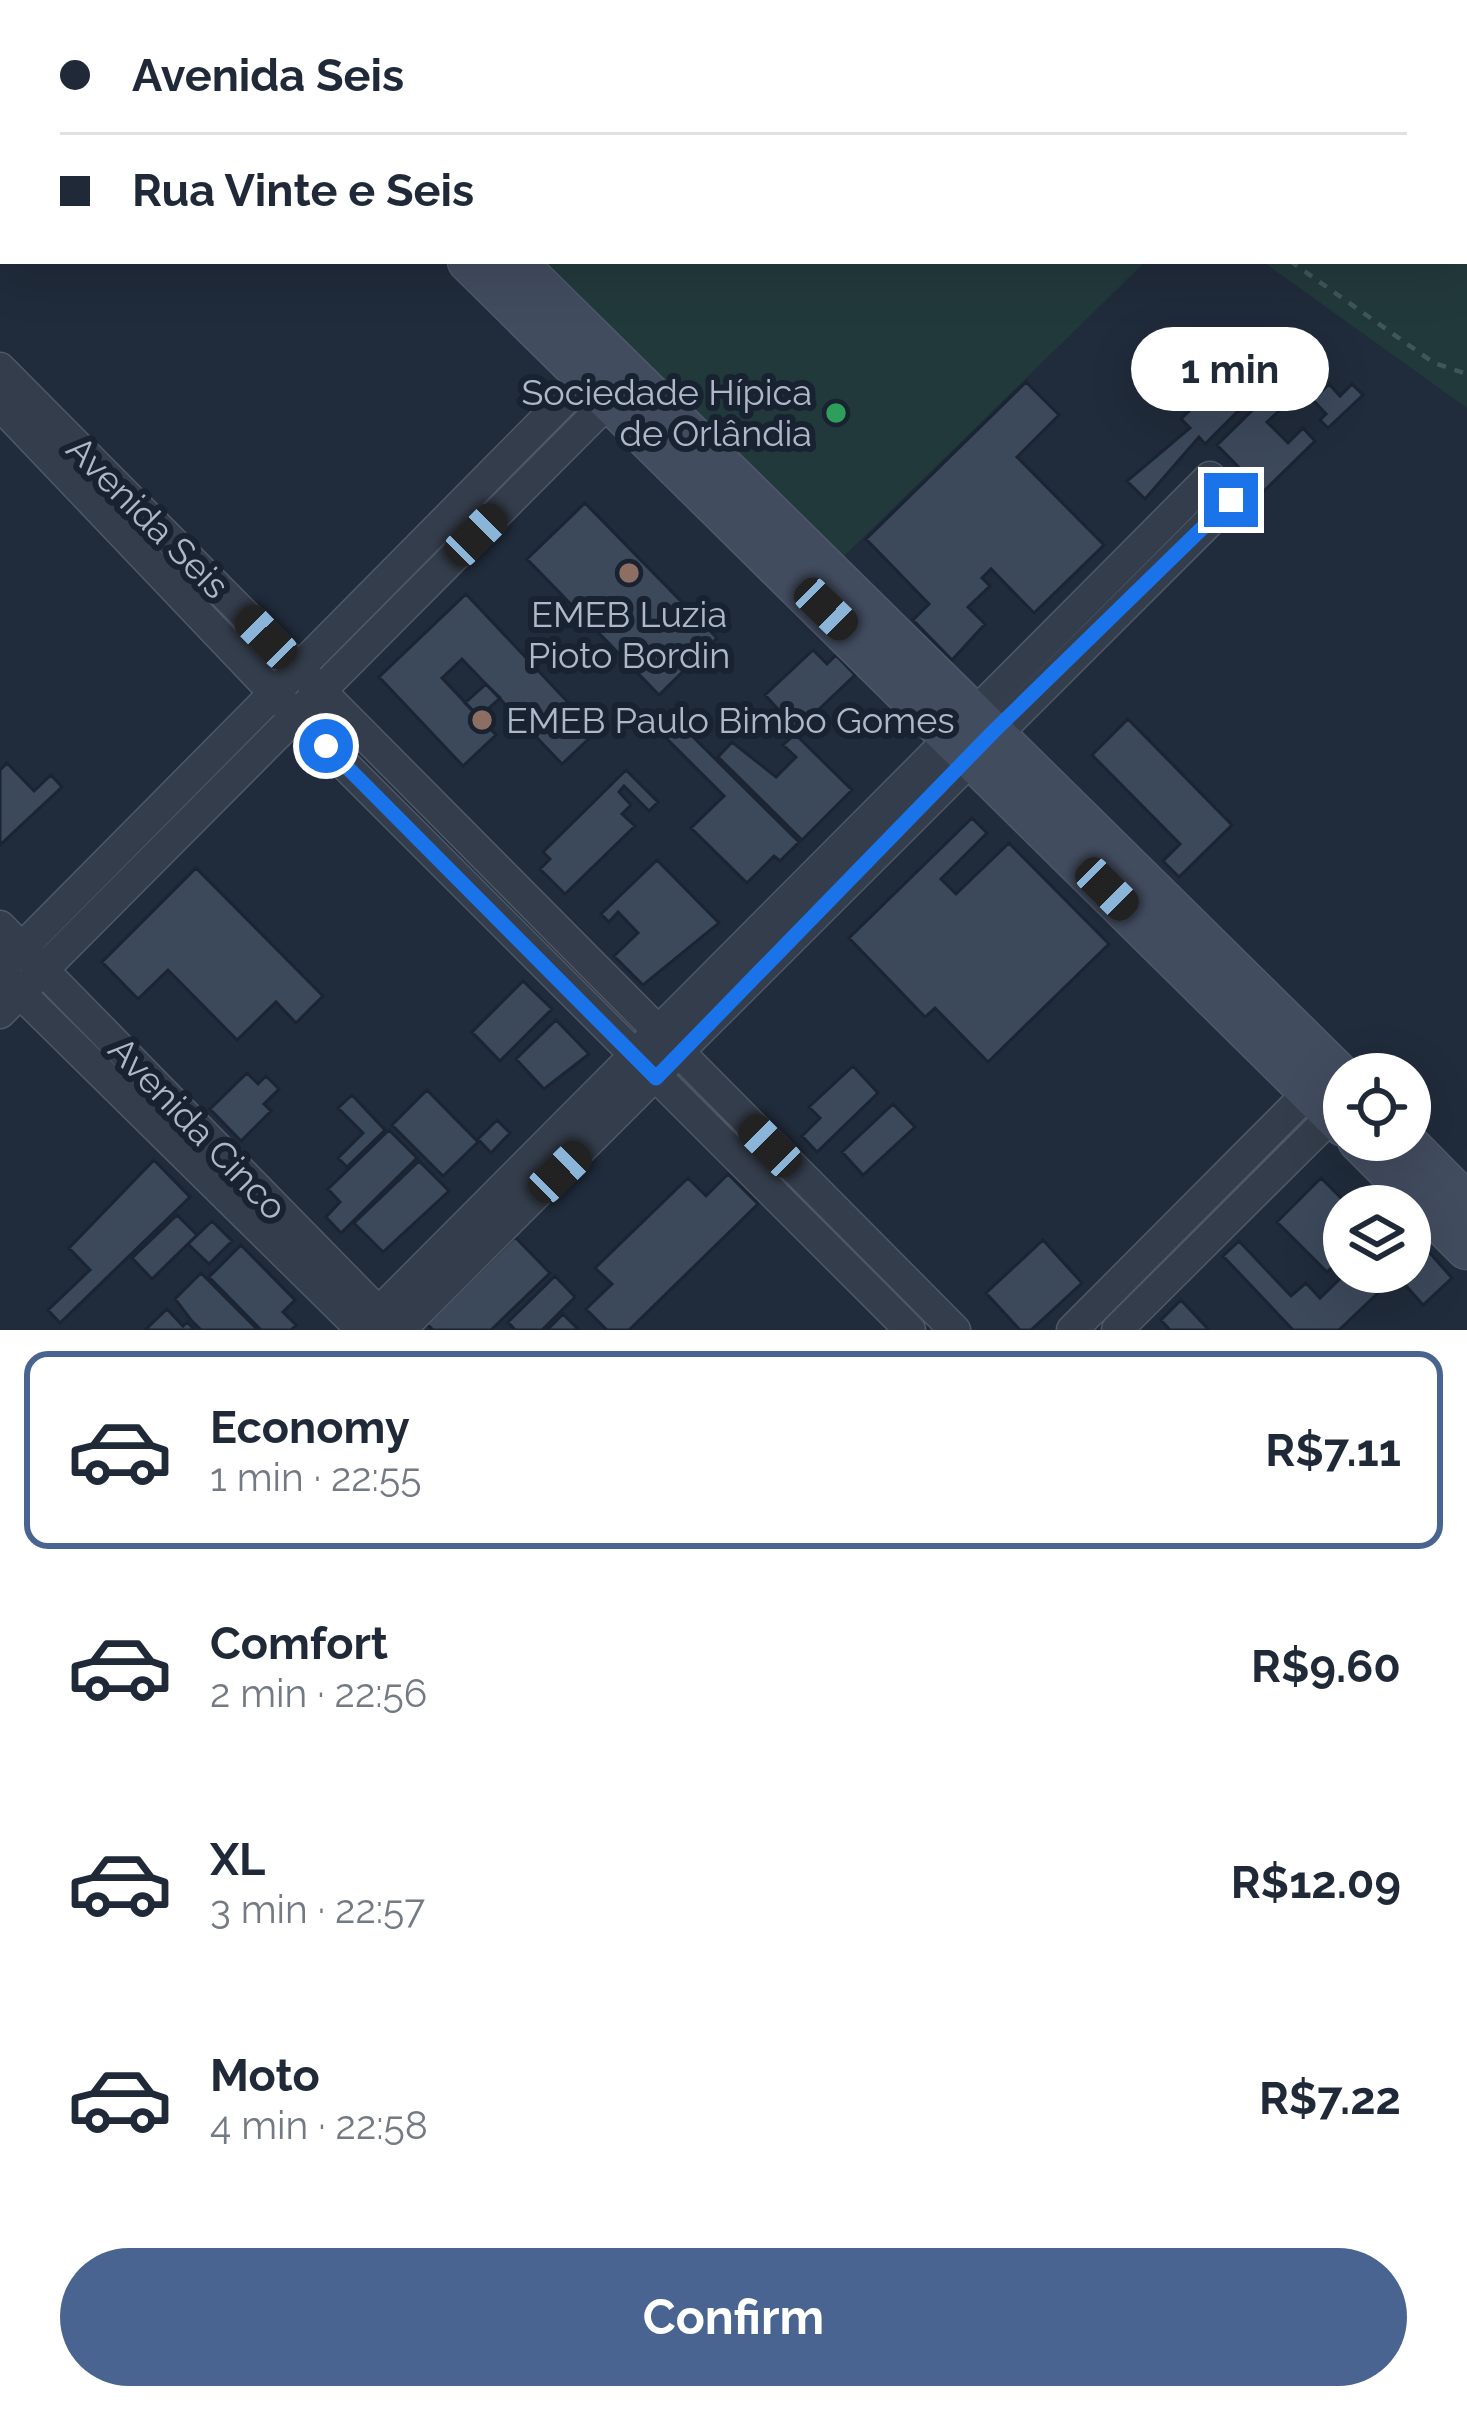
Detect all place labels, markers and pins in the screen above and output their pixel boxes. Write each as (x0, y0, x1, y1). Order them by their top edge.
place label: Sociedade Hípica de Orlândia (521, 371, 812, 454)
marker: Sociedade Hípica de Orlândia (823, 400, 849, 426)
marker: EMEB Luzia Pioto Bordin (616, 560, 642, 586)
place label: EMEB Luzia Pioto Bordin (528, 593, 730, 676)
place label: EMEB Paulo Bimbo Gomes (506, 699, 955, 741)
marker: EMEB Paulo Bimbo Gomes (469, 707, 495, 733)

